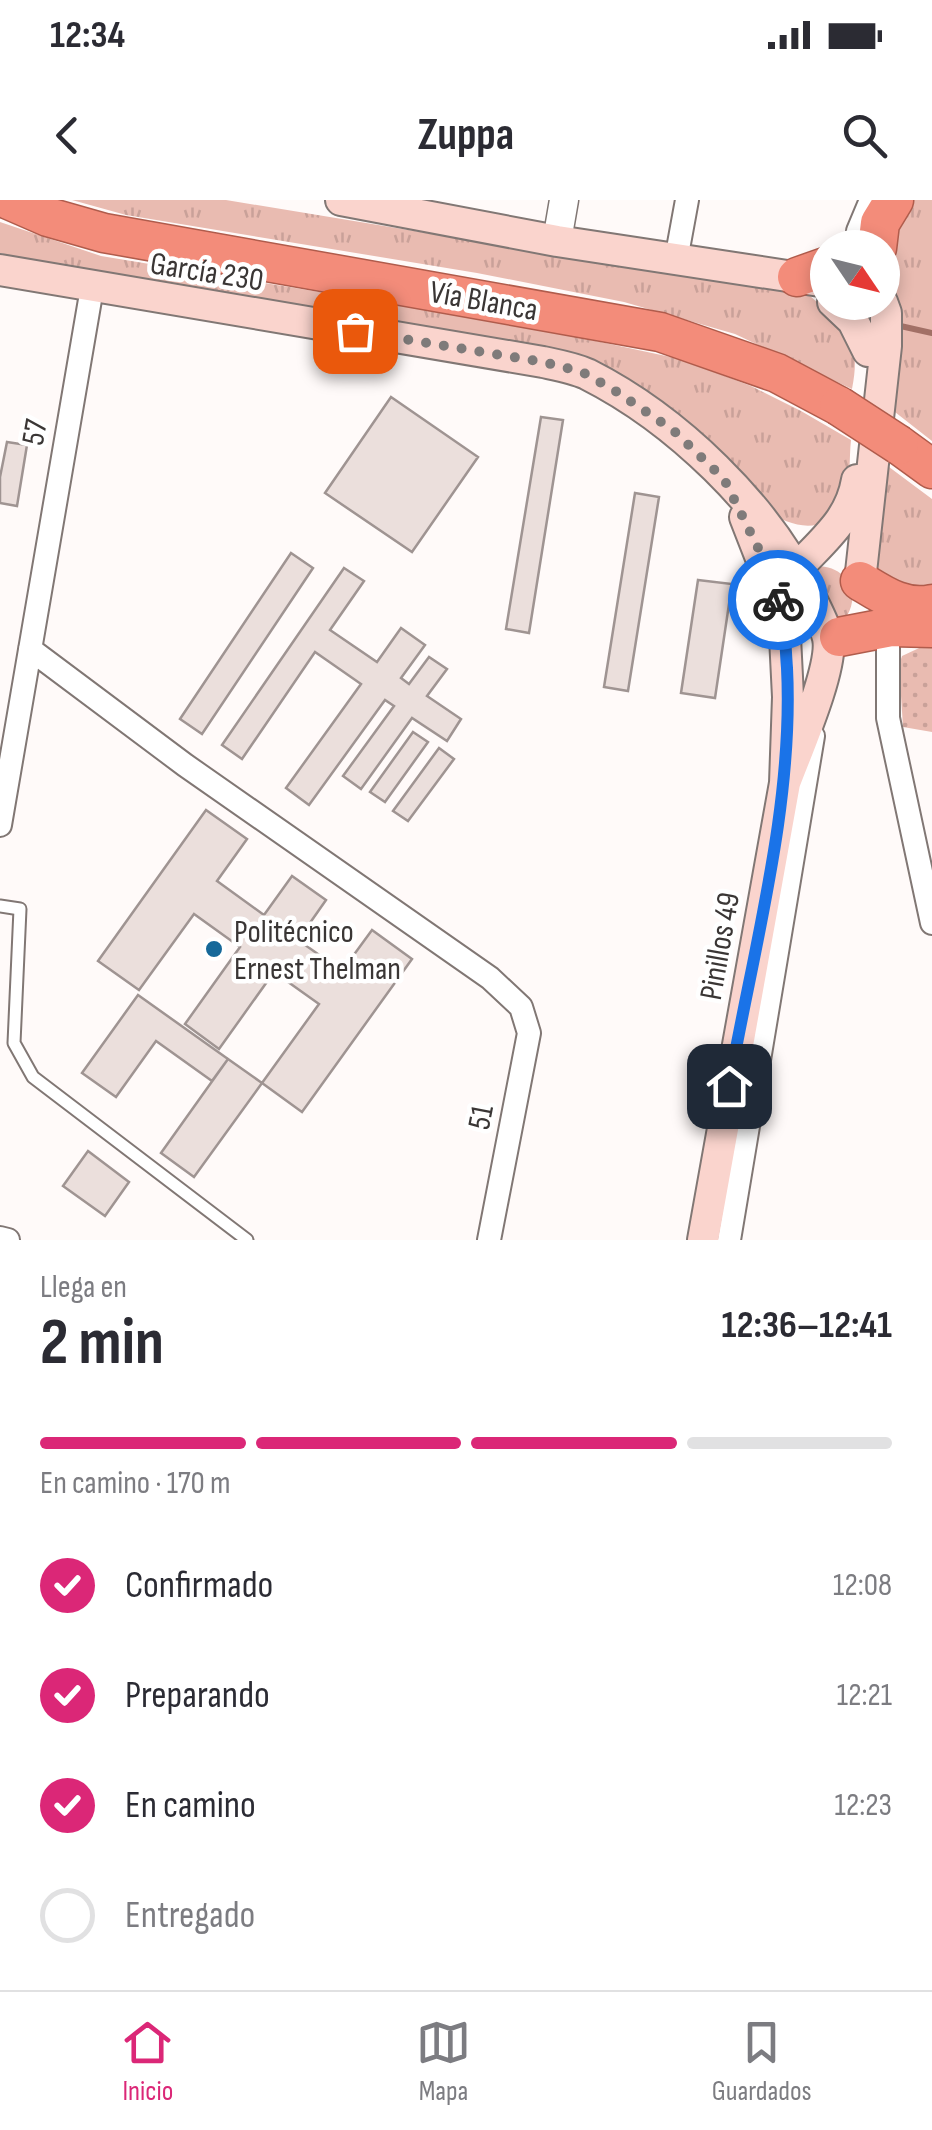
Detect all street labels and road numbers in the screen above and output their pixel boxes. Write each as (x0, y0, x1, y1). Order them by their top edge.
street label: García 230 (147, 244, 266, 301)
street label: Vía Blanca (427, 273, 541, 330)
street label: 57 (14, 416, 57, 448)
street label: Pinillos 49 (692, 889, 749, 1003)
street label: 51 (460, 1102, 503, 1133)

